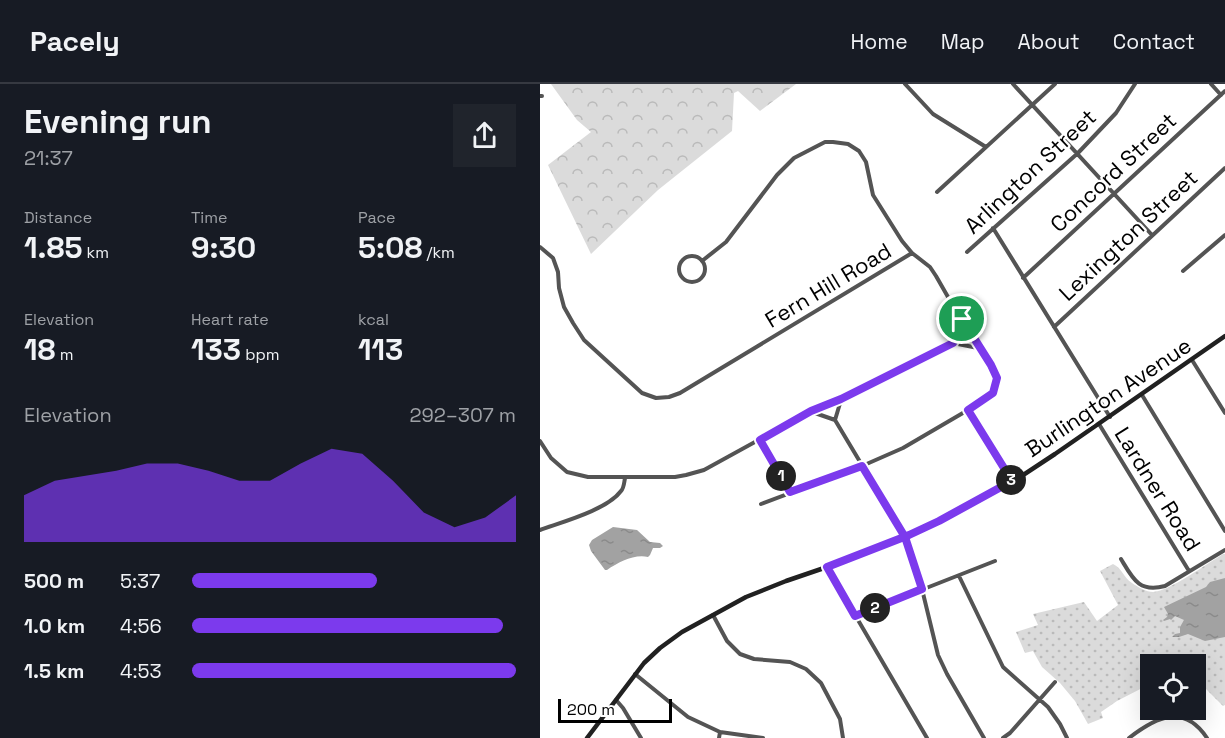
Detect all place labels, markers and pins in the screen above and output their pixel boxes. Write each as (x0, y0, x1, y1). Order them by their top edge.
pin (936, 293, 987, 344)
pin: 1 (766, 461, 796, 491)
pin: 3 (996, 465, 1026, 495)
pin: 2 (860, 593, 890, 623)

